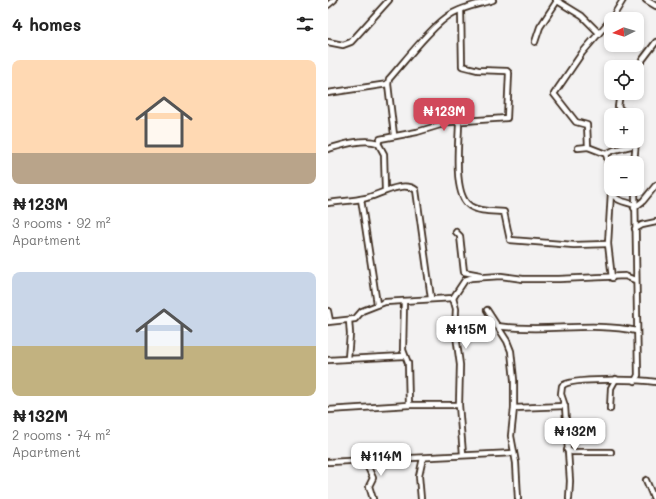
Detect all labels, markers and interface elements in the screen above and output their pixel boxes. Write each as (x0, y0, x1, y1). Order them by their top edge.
north arrow (604, 12, 644, 52)
map controls (604, 12, 644, 196)
text: 4 homes (12, 13, 81, 35)
icon: filters (294, 13, 316, 35)
button: locate (604, 60, 644, 100)
icon: home (128, 86, 200, 158)
pin: ₦123M (416, 98, 472, 132)
text: ₦123M (422, 102, 466, 119)
button: + (604, 108, 644, 148)
button: − (604, 156, 644, 196)
text: ₦123M (12, 192, 68, 214)
text: 3 rooms · 92 m² (12, 214, 111, 231)
text: Apartment (12, 231, 81, 248)
icon: home (128, 298, 200, 370)
pin: ₦115M (438, 316, 494, 350)
text: ₦115M (445, 320, 487, 337)
text: ₦132M (12, 404, 68, 426)
pin: ₦132M (547, 418, 603, 452)
text: ₦132M (553, 422, 597, 439)
text: 2 rooms · 74 m² (12, 426, 110, 443)
text: Apartment (12, 443, 81, 460)
pin: ₦114M (353, 443, 409, 477)
text: ₦114M (360, 447, 402, 464)

